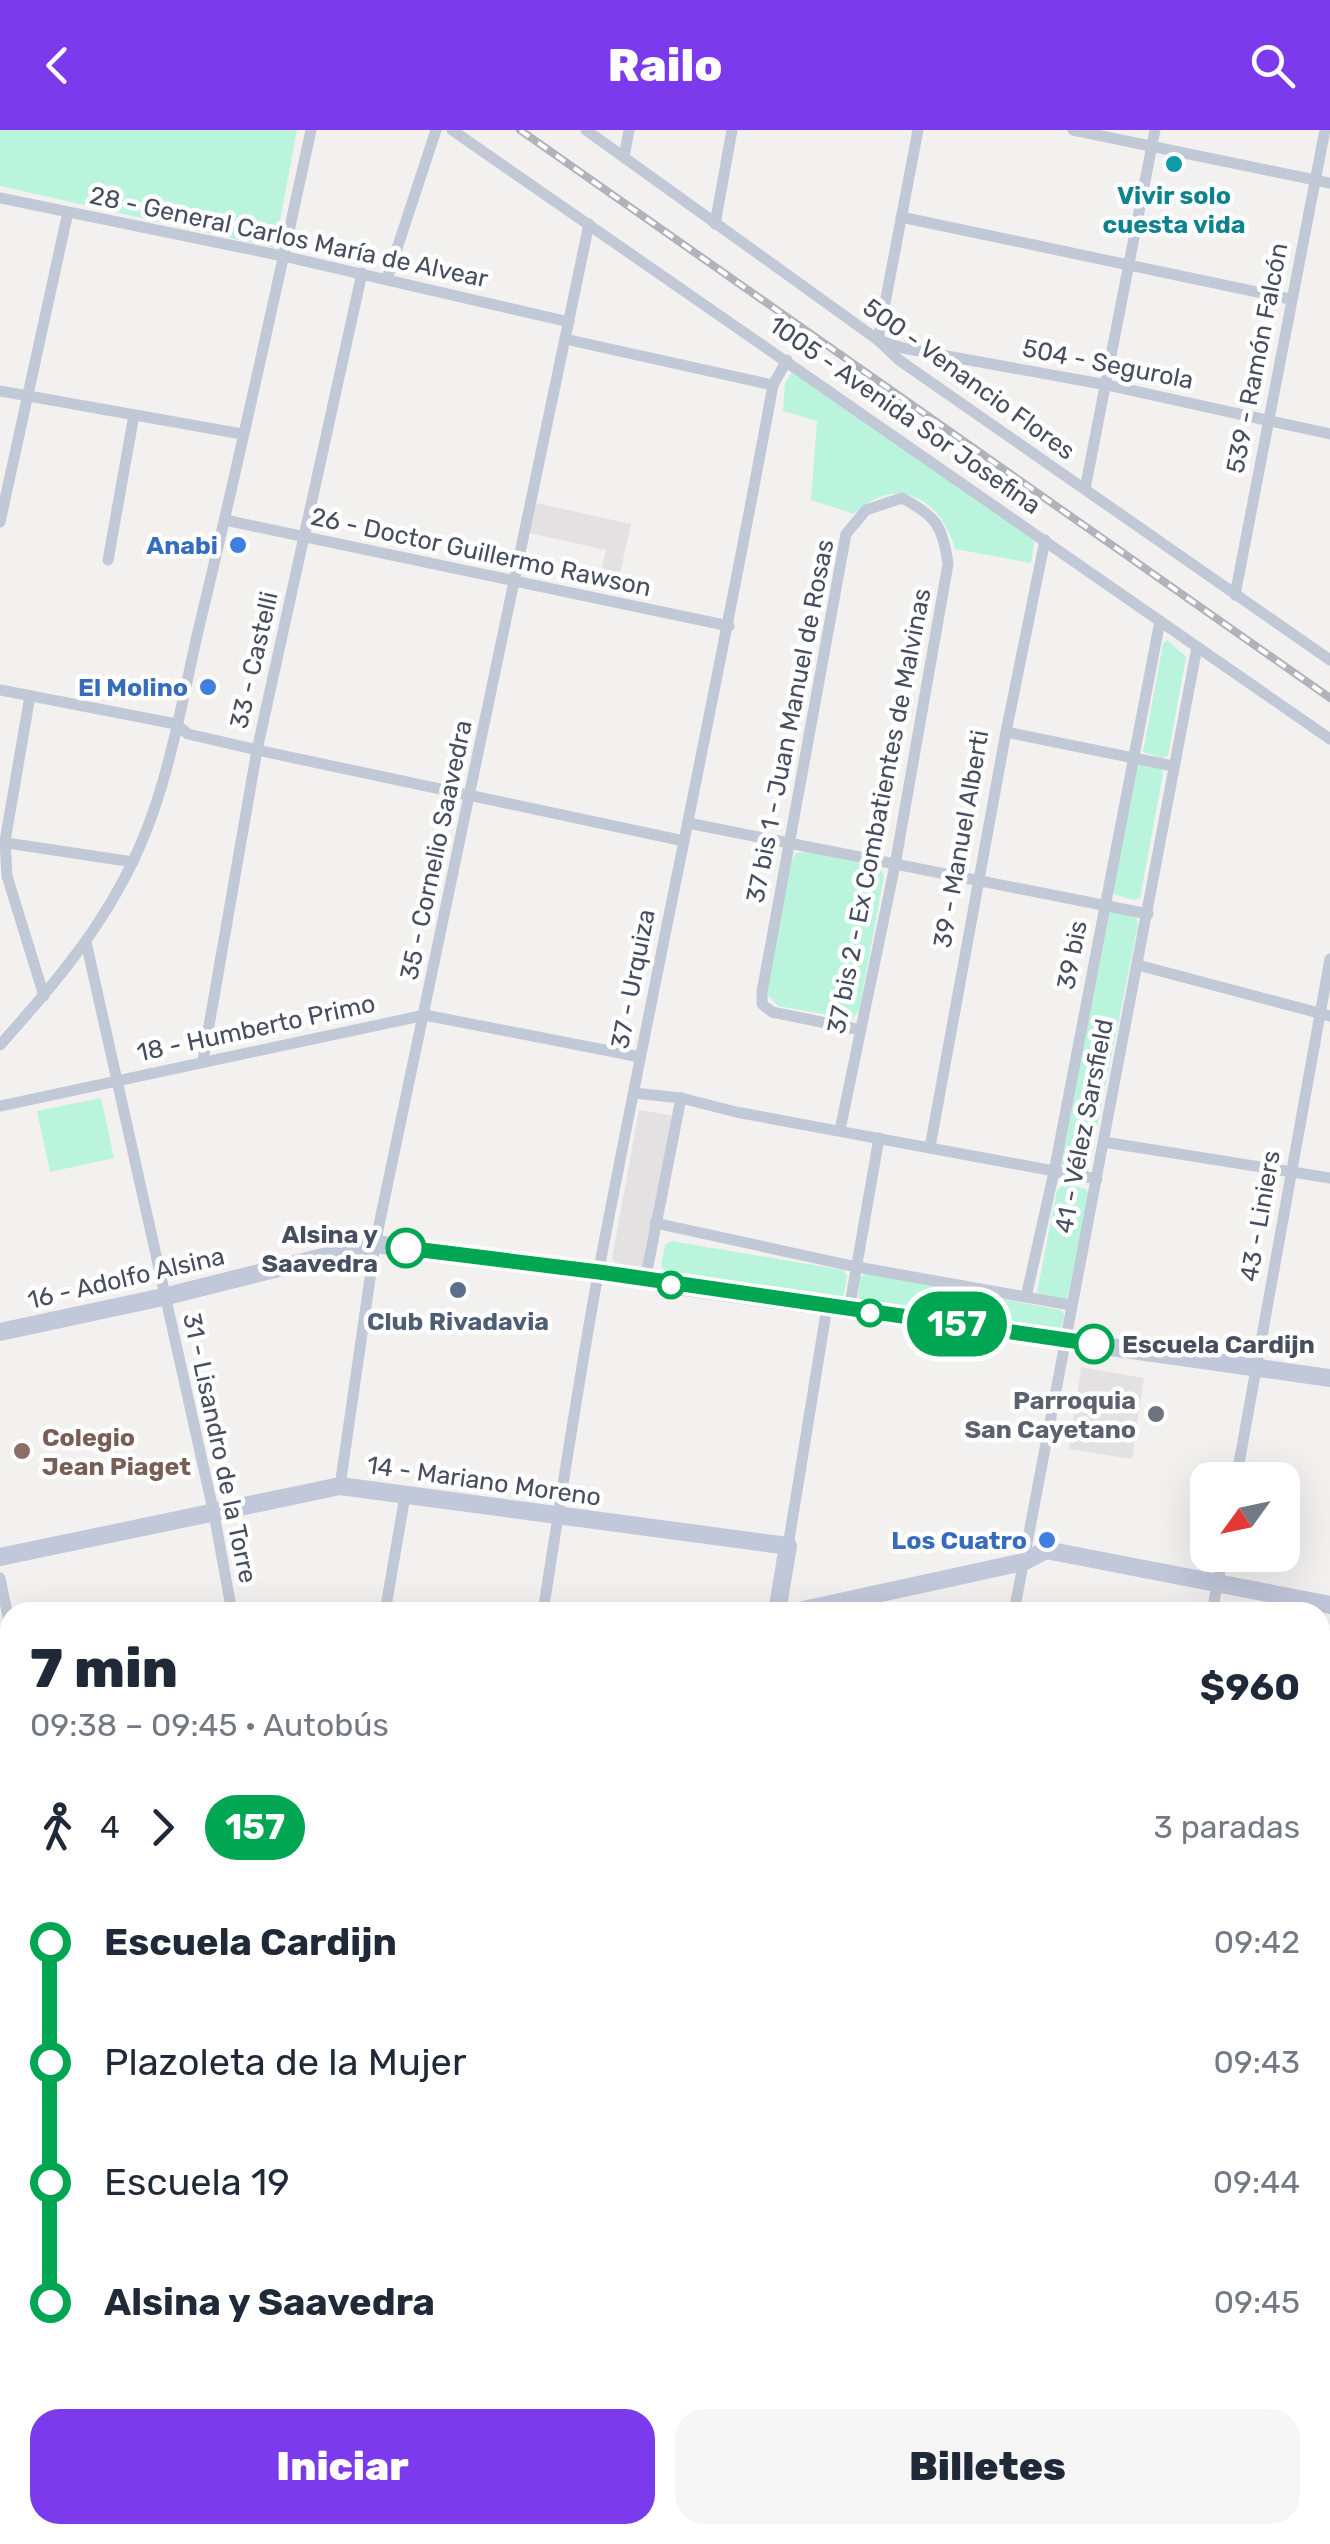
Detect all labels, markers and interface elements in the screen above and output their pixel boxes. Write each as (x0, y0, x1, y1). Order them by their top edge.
icon: back (30, 38, 85, 93)
icon: search (1245, 38, 1300, 93)
text: Railo (608, 39, 722, 92)
marker: Vivir solo cuesta vida (1163, 153, 1185, 175)
street label: 28 - General Carlos María de Alvear (87, 181, 491, 294)
place label: Vivir solo cuesta vida (1102, 181, 1246, 239)
street label: 539 - Ramón Falcón (1220, 240, 1294, 476)
street label: 500 - Venancio Flores (857, 292, 1081, 466)
street label: 1005 - Avenida Sor Josefina (764, 310, 1046, 520)
street label: 504 - Segurola (1020, 333, 1196, 395)
street label: 26 - Doctor Guillermo Rawson (308, 502, 654, 602)
place label: Anabi (146, 531, 218, 560)
marker: Anabi (227, 534, 249, 556)
street label: 37 bis 1 - Juan Manuel de Rosas (741, 537, 839, 905)
street label: 37 bis 2 - Ex Combatientes de Malvinas (822, 586, 936, 1036)
street label: 33 - Castelli (224, 589, 284, 731)
place label: El Molino (78, 673, 188, 702)
marker: El Molino (197, 676, 219, 698)
street label: 35 - Cornelio Saavedra (394, 718, 478, 982)
street label: 39 - Manuel Alberti (928, 728, 994, 950)
street label: 37 - Urquiza (605, 907, 661, 1051)
street label: 39 bis (1051, 918, 1093, 992)
street label: 18 - Humberto Primo (134, 989, 378, 1067)
street label: 41 - Vélez Sarsfield (1049, 1016, 1119, 1236)
street label: 43 - Liniers (1234, 1148, 1286, 1284)
place label: Alsina y Saavedra (261, 1220, 378, 1278)
marker: Alsina y Saavedra (387, 1229, 425, 1267)
street label: 16 - Adolfo Alsina (25, 1241, 227, 1315)
unlabelled marker (658, 1272, 684, 1298)
marker: Club Rivadavia (447, 1279, 469, 1301)
line badge: 157 (900, 1292, 1014, 1356)
unlabelled marker (857, 1300, 883, 1326)
text: 157 (927, 1303, 987, 1345)
place label: Club Rivadavia (367, 1307, 549, 1336)
street label: 31 - Lisandro de la Torre (177, 1310, 263, 1586)
marker: Escuela Cardijn (1075, 1325, 1113, 1363)
place label: Escuela Cardijn (1122, 1330, 1315, 1359)
place label: Parroquia San Cayetano (964, 1386, 1136, 1444)
marker: Parroquia San Cayetano (1145, 1403, 1167, 1425)
place label: Colegio Jean Piaget (42, 1423, 191, 1481)
marker: Colegio Jean Piaget (11, 1440, 33, 1462)
street label: 14 - Mariano Moreno (365, 1450, 603, 1512)
north arrow (1190, 1462, 1300, 1572)
map controls (1190, 1462, 1300, 1572)
place label: Los Cuatro (891, 1526, 1027, 1555)
marker: Los Cuatro (1036, 1529, 1058, 1551)
text: 7 min (30, 1636, 178, 1701)
text: $960 (1200, 1664, 1300, 1710)
text: 09:38 – 09:45 · Autobús (30, 1706, 389, 1744)
icon: walk (30, 1800, 85, 1855)
icon: forward (135, 1800, 190, 1855)
text: 157 (225, 1806, 285, 1848)
text: 4 (100, 1808, 120, 1846)
text: 3 paradas (1154, 1808, 1300, 1846)
text: Escuela Cardijn (104, 1919, 397, 1965)
text: 09:42 (1214, 1923, 1300, 1961)
text: Plazoleta de la Mujer (104, 2039, 466, 2085)
text: 09:43 (1213, 2043, 1300, 2081)
text: Escuela 19 (104, 2159, 290, 2205)
text: 09:44 (1213, 2163, 1300, 2201)
text: Alsina y Saavedra (104, 2279, 435, 2325)
text: 09:45 (1214, 2283, 1300, 2321)
button: Iniciar (30, 2409, 655, 2524)
button: Billetes (675, 2409, 1300, 2524)

